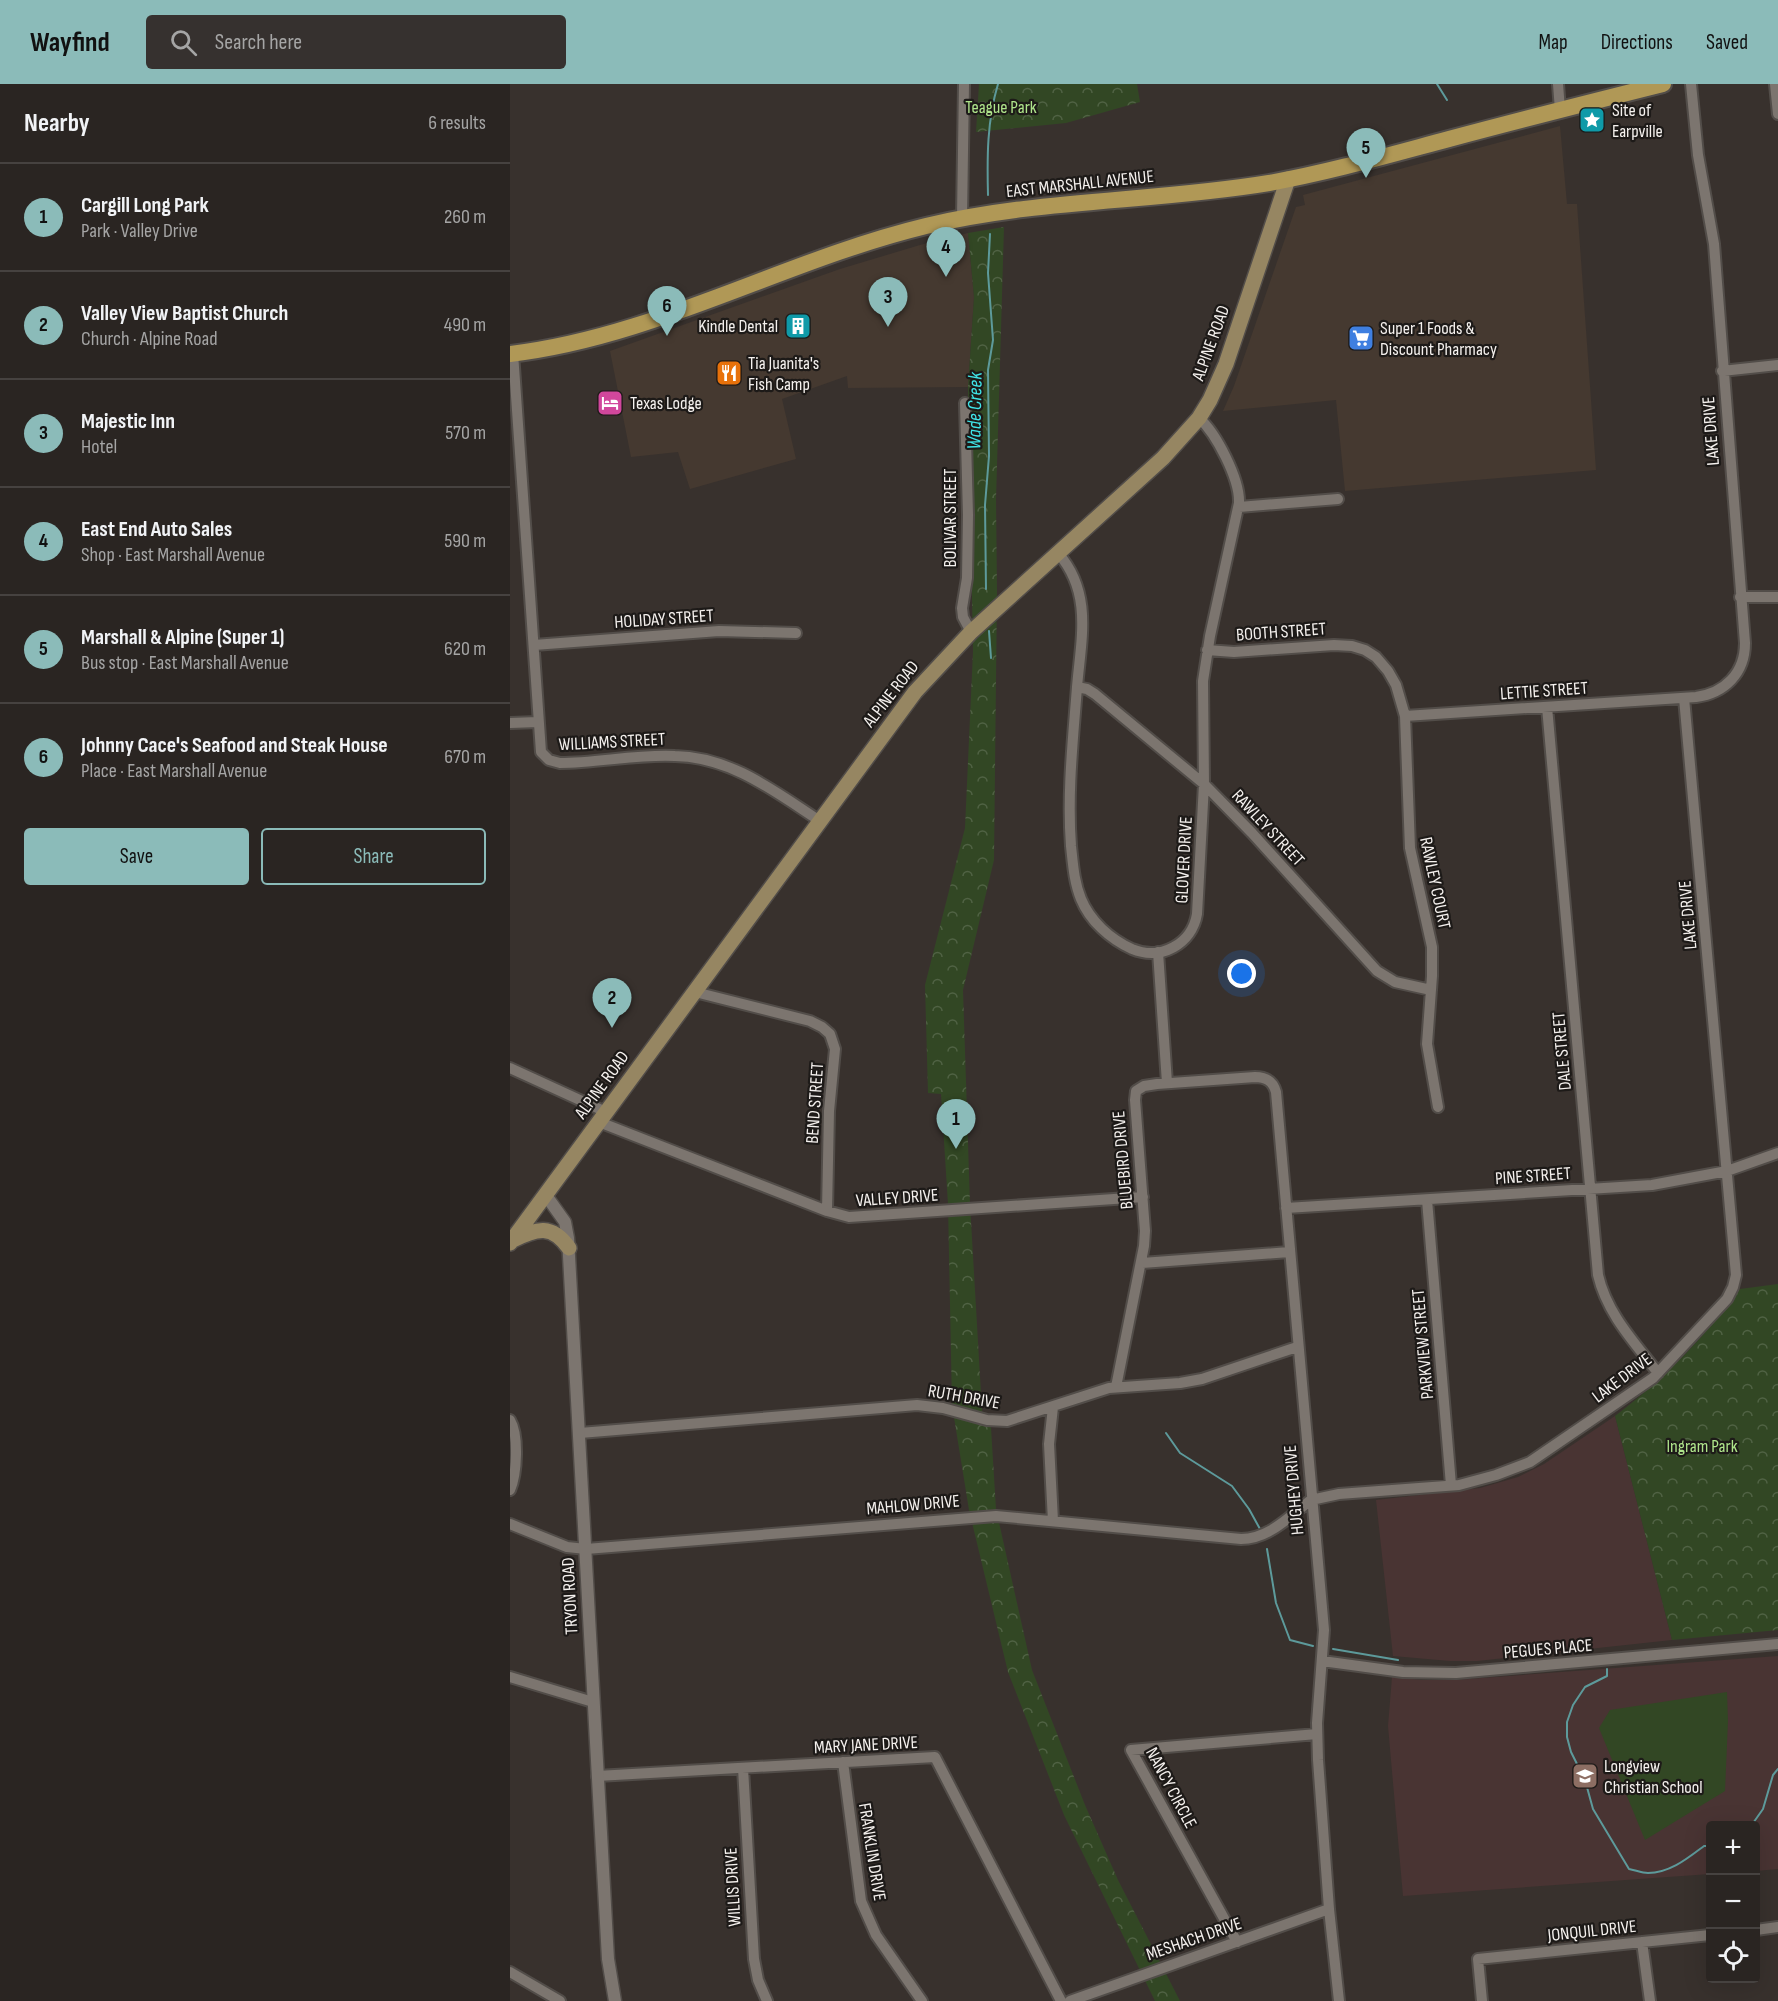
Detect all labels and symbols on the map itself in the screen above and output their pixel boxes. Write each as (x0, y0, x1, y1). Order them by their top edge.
park label: Teague Park (965, 97, 1037, 118)
place label: Site of Earpville (1612, 100, 1663, 142)
place icon: Site of Earpville (1577, 105, 1607, 135)
pin: 5 (1346, 128, 1386, 178)
street label: EAST MARSHALL AVENUE (1005, 166, 1155, 202)
pin: 4 (926, 228, 966, 277)
pin: 3 (868, 278, 908, 327)
pin: 6 (648, 286, 686, 336)
street label: ALPINE ROAD (1187, 302, 1234, 384)
building icon: Kindle Dental (783, 311, 813, 341)
place label: Kindle Dental (698, 316, 778, 337)
place label: Super 1 Foods & Discount Pharmacy (1380, 318, 1497, 360)
supermarket icon: Super 1 Foods & Discount Pharmacy (1346, 323, 1376, 353)
place label: Tia Juanita's Fish Camp (748, 353, 819, 395)
restaurant icon: Tia Juanita's Fish Camp (714, 358, 744, 388)
water label: Wade Creek (962, 372, 988, 450)
hotel icon: Texas Lodge (595, 388, 625, 418)
place label: Texas Lodge (630, 393, 702, 414)
street label: LAKE DRIVE (1698, 396, 1724, 466)
street label: BOLIVAR STREET (940, 469, 961, 568)
street label: HOLIDAY STREET (614, 605, 714, 633)
street label: BOOTH STREET (1235, 618, 1327, 646)
street label: ALPINE ROAD (858, 657, 923, 732)
street label: LETTIE STREET (1499, 677, 1589, 705)
street label: WILLIAMS STREET (558, 729, 666, 755)
street label: RAWLEY STREET (1227, 785, 1309, 871)
street label: GLOVER DRIVE (1171, 816, 1197, 904)
street label: RAWLEY COURT (1415, 835, 1455, 931)
street label: LAKE DRIVE (1675, 880, 1701, 950)
your location (1227, 959, 1256, 988)
pin: 2 (592, 978, 632, 1028)
street label: DALE STREET (1548, 1011, 1576, 1091)
street label: ALPINE ROAD (570, 1047, 634, 1124)
street label: BEND STREET (802, 1062, 828, 1144)
pin: 1 (936, 1100, 976, 1149)
street label: BLUEBIRD DRIVE (1108, 1110, 1138, 1210)
street label: PINE STREET (1494, 1163, 1572, 1189)
street label: VALLEY DRIVE (855, 1185, 939, 1211)
street label: PARKVIEW STREET (1408, 1288, 1438, 1400)
street label: LAKE DRIVE (1588, 1349, 1656, 1407)
street label: RUTH DRIVE (926, 1380, 1002, 1414)
park label: Ingram Park (1666, 1436, 1738, 1457)
street label: HUGHEY DRIVE (1280, 1444, 1308, 1536)
street label: MAHLOW DRIVE (865, 1490, 961, 1520)
street label: TRYON ROAD (557, 1557, 583, 1635)
street label: PEGUES PLACE (1503, 1635, 1593, 1663)
street label: MARY JANE DRIVE (814, 1732, 918, 1758)
street label: NANCY CIRCLE (1141, 1744, 1201, 1832)
place label: Longview Christian School (1604, 1756, 1703, 1798)
school or university icon: Longview Christian School (1570, 1761, 1600, 1791)
street label: FRANKLIN DRIVE (854, 1802, 890, 1902)
street label: WILLIS DRIVE (720, 1847, 746, 1927)
street label: MESHACH DRIVE (1144, 1913, 1244, 1965)
street label: JONQUIL DRIVE (1546, 1916, 1637, 1946)

